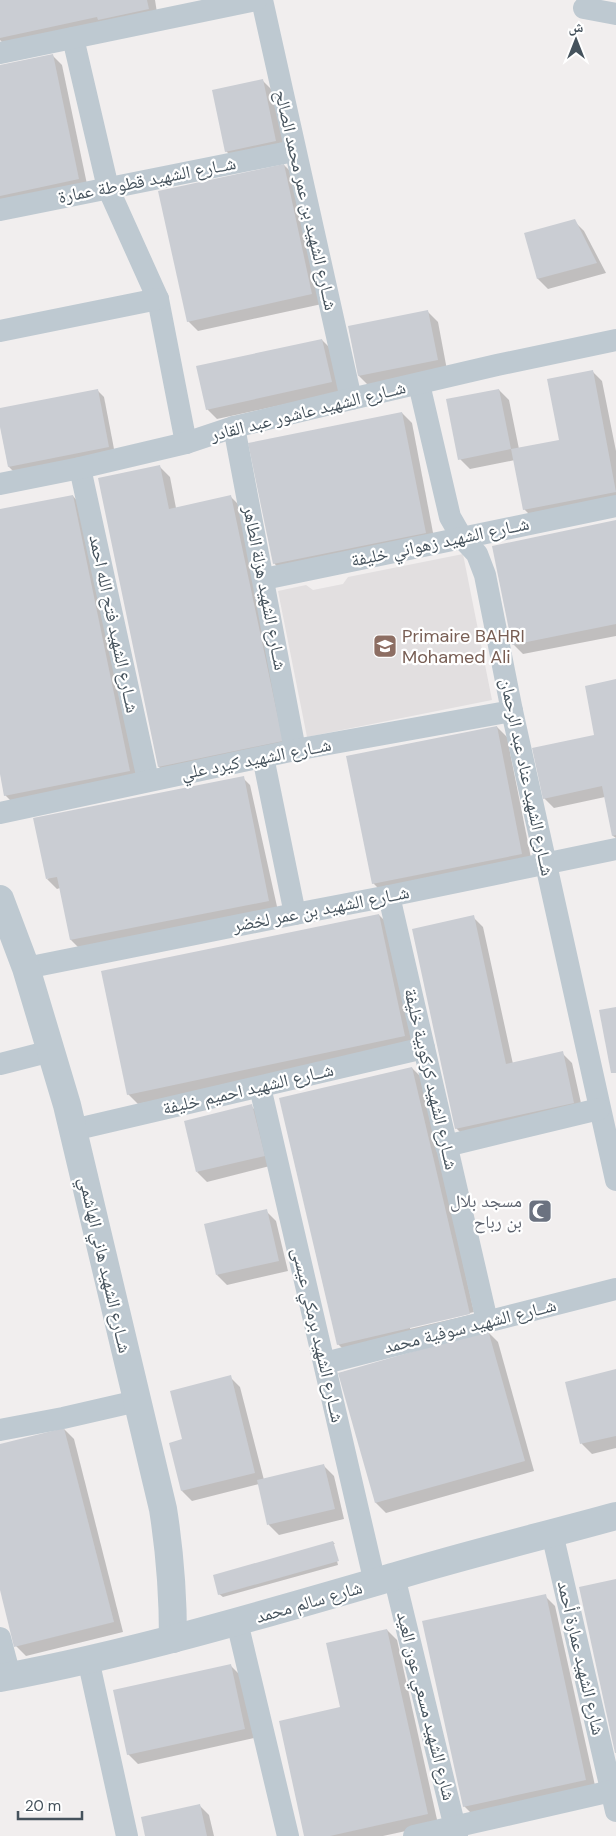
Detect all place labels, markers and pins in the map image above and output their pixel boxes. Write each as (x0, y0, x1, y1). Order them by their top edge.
place label: Primaire BAHRI Mohamed Ali (402, 624, 525, 669)
school or university icon: Primaire BAHRI Mohamed Ali (372, 633, 398, 659)
place label: مسجد بلال بن رباح (450, 1189, 522, 1234)
mosque icon: مسجد بلال بن رباح (527, 1198, 553, 1224)

